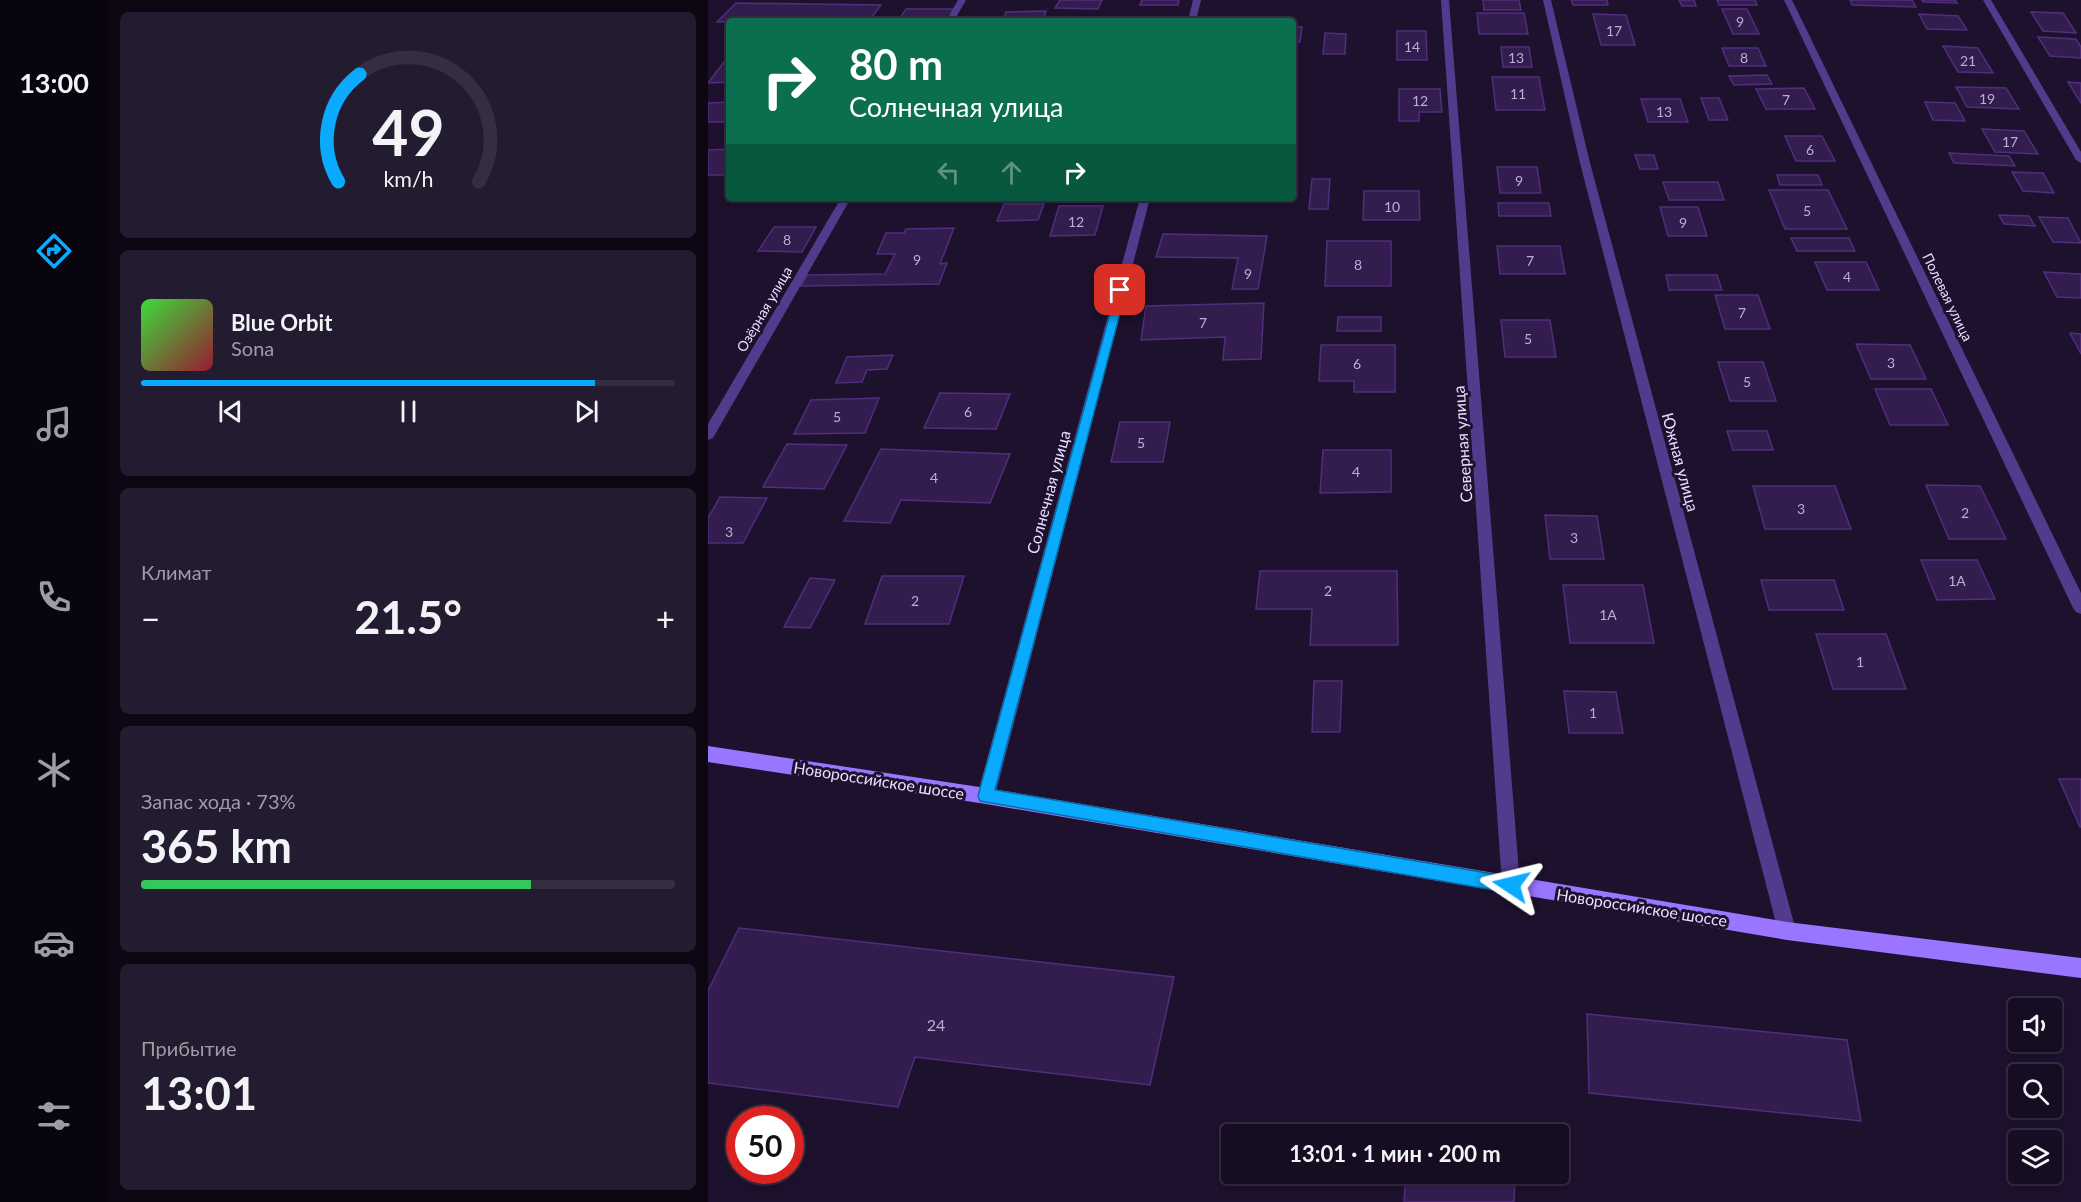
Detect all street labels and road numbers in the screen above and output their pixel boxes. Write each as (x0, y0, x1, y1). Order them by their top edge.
street label: Полевая улица (1919, 250, 1977, 344)
street label: Озёрная улица (733, 263, 795, 355)
street label: Северная улица (1448, 385, 1476, 503)
street label: Южная улица (1659, 410, 1703, 514)
street label: Солнечная улица (1022, 428, 1074, 556)
street label: Новороссийское шоссе (792, 757, 966, 803)
street label: Новороссийское шоссе (1555, 884, 1729, 930)

